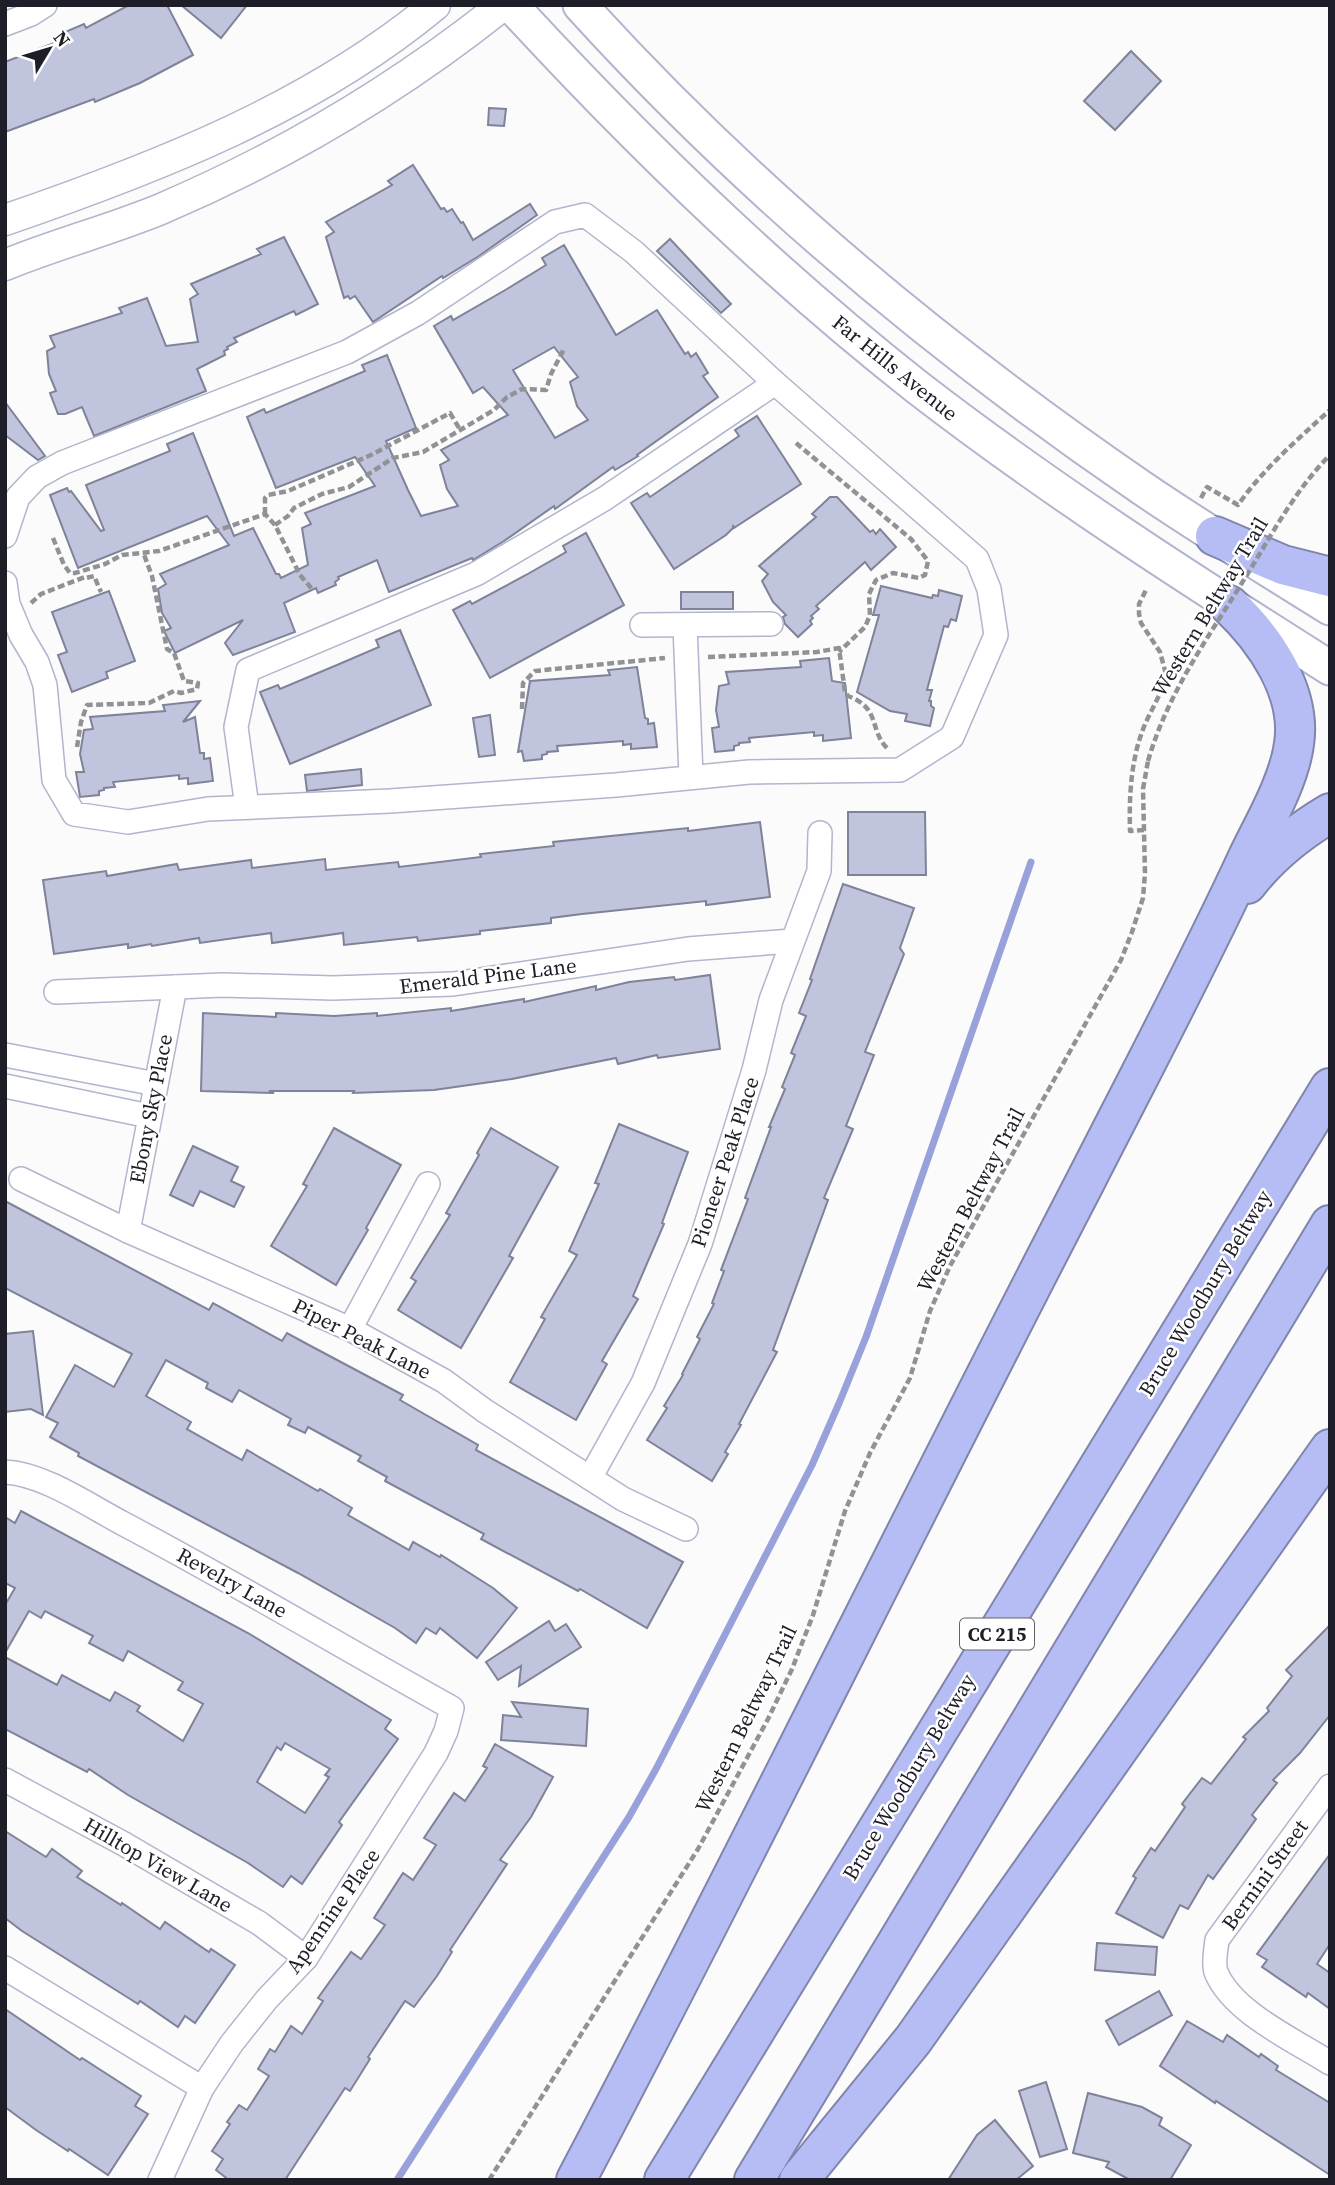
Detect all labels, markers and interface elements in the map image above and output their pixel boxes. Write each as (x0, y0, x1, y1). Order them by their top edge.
north arrow (14, 14, 84, 84)
text: N (48, 25, 77, 52)
street label: Far Hills Avenue (826, 308, 964, 427)
street label: Western Beltway Trail (1144, 511, 1275, 702)
street label: Emerald Pine Lane (398, 950, 578, 1001)
street label: Ebony Sky Place (122, 1032, 179, 1186)
street label: Pioneer Peak Place (683, 1073, 766, 1251)
street label: Western Beltway Trail (910, 1102, 1031, 1297)
street label: Bruce Woodbury Beltway (1131, 1184, 1278, 1401)
street label: Piper Peak Lane (288, 1291, 436, 1386)
street label: Revelry Lane (172, 1540, 293, 1625)
road number: CC 215 (960, 1618, 1034, 1650)
street label: Western Beltway Trail (688, 1620, 803, 1817)
street label: Bruce Woodbury Beltway (835, 1668, 982, 1885)
street label: Hilltop View Lane (78, 1810, 238, 1919)
street label: Bernini Street (1215, 1813, 1315, 1936)
street label: Apennine Place (279, 1842, 386, 1979)

